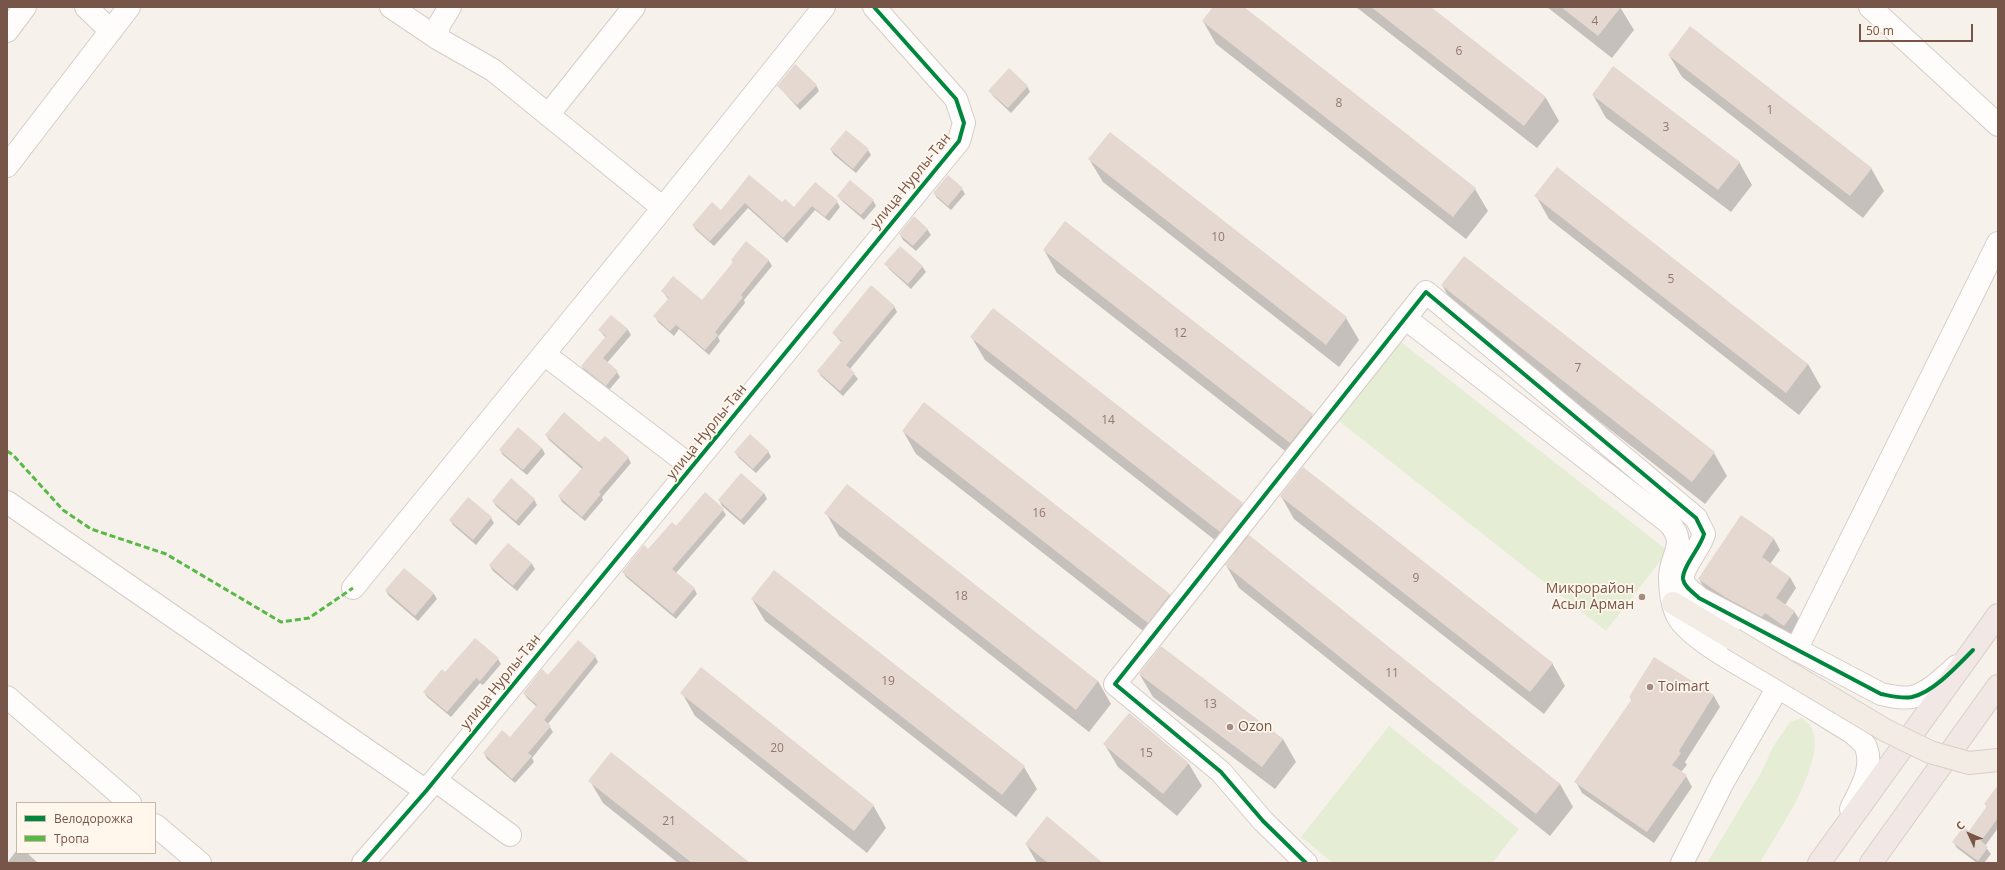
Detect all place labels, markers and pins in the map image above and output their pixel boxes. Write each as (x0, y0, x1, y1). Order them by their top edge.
place label: Микрорайон Асыл Арман (1546, 581, 1634, 614)
marker: Микрорайон Асыл Арман (1637, 592, 1647, 602)
place label: Toimart (1658, 679, 1709, 695)
marker: Toimart (1645, 682, 1655, 692)
place label: Ozon (1238, 719, 1272, 735)
marker: Ozon (1225, 722, 1235, 732)

